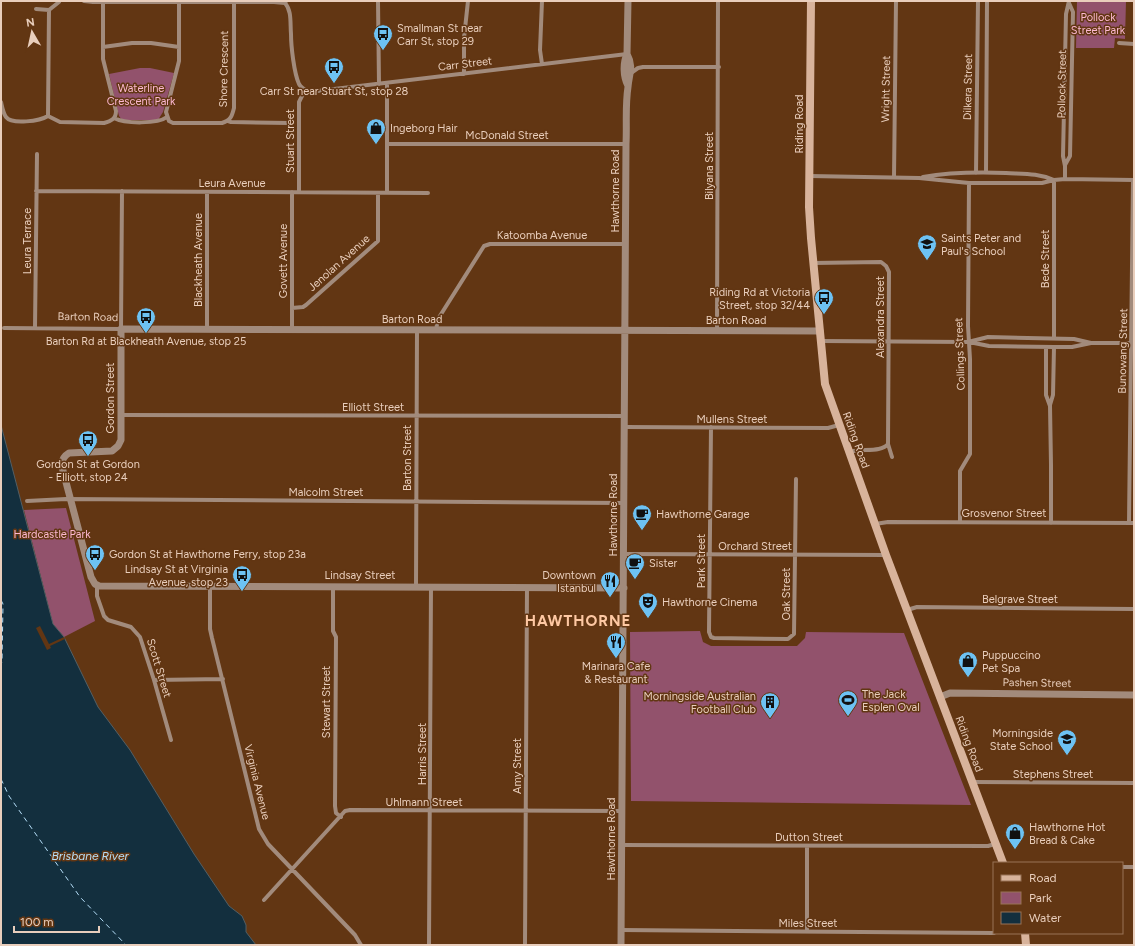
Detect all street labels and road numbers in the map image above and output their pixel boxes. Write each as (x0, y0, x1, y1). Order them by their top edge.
street label: Shore Crescent (217, 31, 231, 107)
street label: Pollock Street (1055, 50, 1069, 118)
street label: Carr Street (437, 54, 493, 74)
street label: Dilkera Street (961, 54, 975, 120)
street label: Wright Street (879, 55, 893, 123)
street label: Riding Road (793, 94, 806, 154)
street label: Stuart Street (284, 109, 297, 173)
street label: McDonald Street (465, 129, 549, 142)
street label: Bilyana Street (703, 132, 716, 200)
street label: Hawthorne Road (609, 150, 622, 233)
street label: Leura Avenue (198, 177, 266, 190)
street label: Leura Terrace (21, 208, 34, 274)
street label: Blackheath Avenue (192, 213, 205, 307)
street label: Govett Avenue (277, 224, 290, 298)
street label: Katoomba Avenue (497, 229, 587, 242)
street label: Bede Street (1039, 230, 1052, 288)
street label: Jenolan Avenue (306, 232, 372, 294)
street label: Alexandra Street (874, 276, 887, 358)
street label: Bunowang Street (1116, 308, 1130, 394)
street label: Barton Road (58, 310, 118, 324)
street label: Barton Road (382, 313, 442, 326)
street label: Barton Road (706, 314, 766, 327)
street label: Collings Street (952, 317, 968, 391)
street label: Gordon Street (104, 363, 117, 433)
street label: Elliott Street (342, 401, 404, 414)
street label: Riding Road (840, 410, 872, 470)
street label: Mullens Street (696, 413, 768, 426)
street label: Barton Street (401, 425, 414, 491)
street label: Hawthorne Road (607, 474, 620, 557)
street label: Malcolm Street (289, 486, 363, 499)
street label: Grosvenor Street (962, 507, 1046, 520)
street label: Park Street (695, 534, 708, 588)
street label: Orchard Street (718, 540, 792, 553)
street label: Oak Street (780, 568, 793, 621)
street label: Lindsay Street (325, 569, 395, 582)
street label: Belgrave Street (982, 593, 1058, 606)
street label: Scott Street (144, 637, 174, 699)
street label: Stewart Street (320, 666, 333, 738)
street label: Pashen Street (1002, 676, 1072, 690)
street label: Riding Road (952, 714, 986, 774)
street label: Harris Street (416, 723, 429, 785)
street label: Amy Street (511, 738, 524, 794)
street label: Virginia Avenue (241, 743, 273, 821)
street label: Stephens Street (1013, 768, 1093, 781)
street label: Uhlmann Street (385, 796, 463, 809)
street label: Hawthorne Road (605, 798, 618, 881)
street label: Dutton Street (775, 831, 843, 844)
street label: Miles Street (779, 917, 837, 930)

